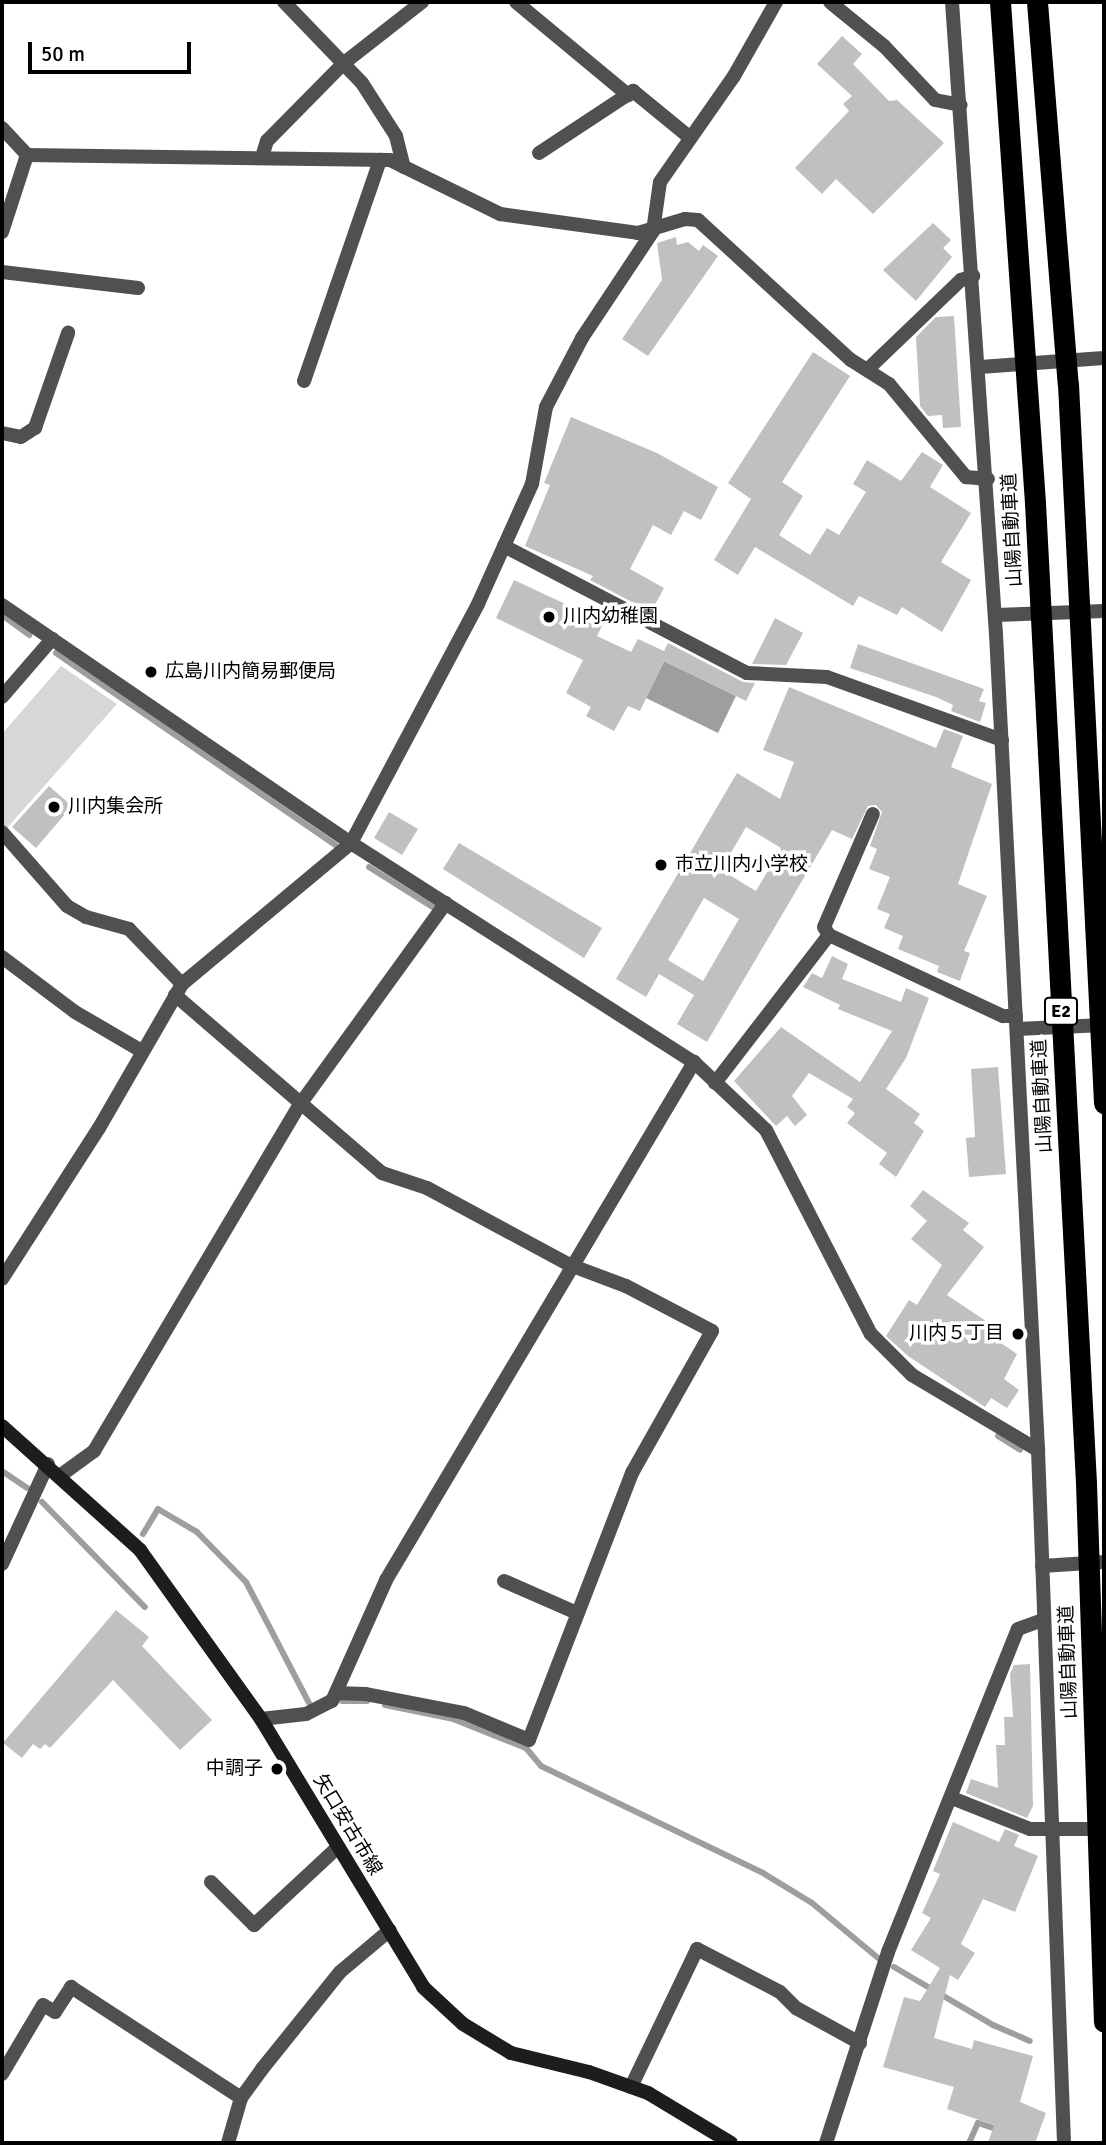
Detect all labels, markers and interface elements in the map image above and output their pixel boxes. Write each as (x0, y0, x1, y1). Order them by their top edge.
scale bar (32, 28, 194, 72)
text: 50 m (41, 41, 85, 67)
street label: 山陽自動車道 (999, 472, 1027, 588)
place label: 川内幼稚園 (563, 606, 658, 628)
marker: 川内幼稚園 (541, 609, 557, 625)
place label: 広島川内簡易郵便局 (165, 661, 336, 683)
marker: 広島川内簡易郵便局 (143, 664, 159, 680)
place label: 川内集会所 (68, 796, 163, 818)
marker: 川内集会所 (46, 799, 62, 815)
place label: 市立川内小学校 (675, 854, 808, 876)
marker: 市立川内小学校 (653, 857, 669, 873)
road number: E2 (1044, 996, 1078, 1026)
street label: 山陽自動車道 (1029, 1038, 1057, 1154)
place label: 川内５丁目 (909, 1323, 1004, 1345)
marker: 川内５丁目 (1010, 1326, 1026, 1342)
street label: 山陽自動車道 (1056, 1605, 1082, 1719)
place label: 中調子 (206, 1758, 263, 1780)
marker: 中調子 (269, 1761, 285, 1777)
street label: 矢口安古市線 (308, 1770, 386, 1880)

